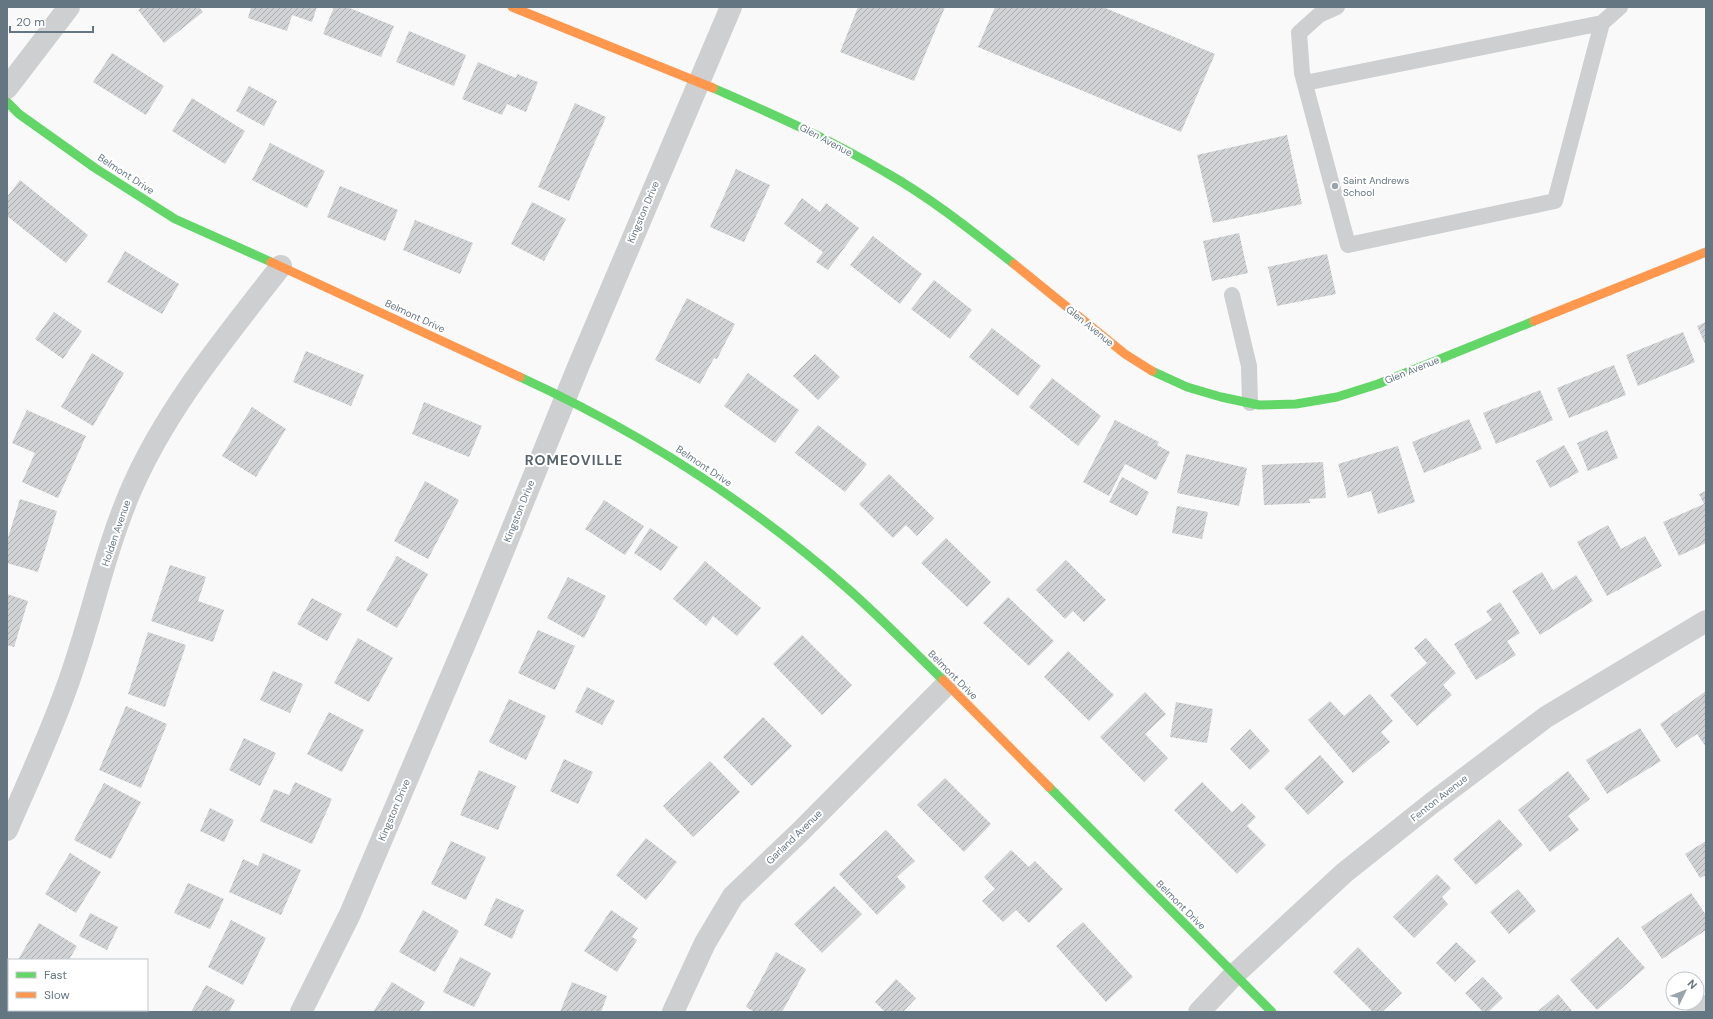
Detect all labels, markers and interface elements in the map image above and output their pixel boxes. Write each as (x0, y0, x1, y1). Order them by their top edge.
scale bar (10, 8, 93, 34)
text: 20 m (16, 14, 45, 30)
street label: Glen Avenue (797, 121, 855, 159)
street label: Belmont Drive (95, 151, 157, 197)
place label: Saint Andrews School (1343, 174, 1409, 199)
street label: Kingston Drive (624, 179, 662, 245)
marker: Saint Andrews School (1330, 181, 1340, 191)
street label: Belmont Drive (383, 296, 447, 336)
street label: Glen Avenue (1063, 303, 1117, 349)
street label: Glen Avenue (1383, 353, 1442, 387)
street label: Belmont Drive (674, 442, 735, 490)
district label: ROMEOVILLE (525, 451, 623, 469)
street label: Kingston Drive (501, 478, 538, 544)
street label: Holden Avenue (99, 498, 134, 568)
street label: Belmont Drive (926, 648, 981, 703)
street label: Fenton Avenue (1408, 772, 1470, 824)
street label: Kingston Drive (375, 777, 413, 843)
street label: Garland Avenue (763, 807, 825, 867)
street label: Belmont Drive (1154, 878, 1209, 933)
legend (8, 959, 148, 1011)
text: Fast (44, 967, 67, 983)
north arrow (1665, 971, 1705, 1011)
text: N (1684, 976, 1700, 992)
text: Slow (44, 987, 70, 1003)

